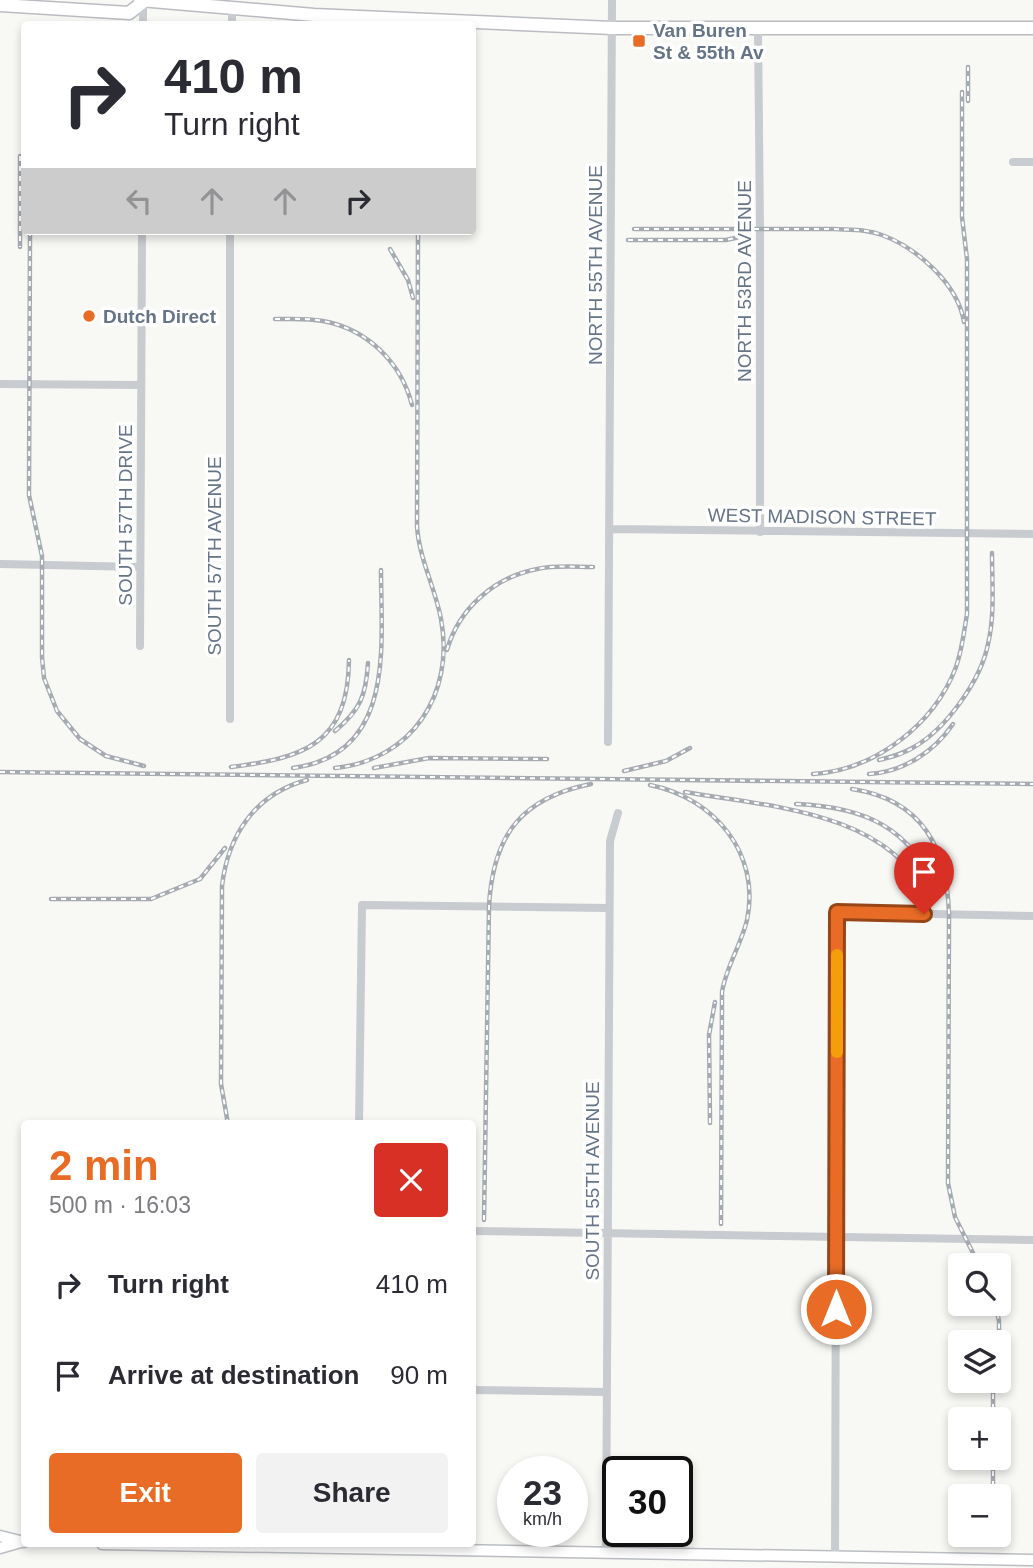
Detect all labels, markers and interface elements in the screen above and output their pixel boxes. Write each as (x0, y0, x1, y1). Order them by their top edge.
place label: Van Buren St & 55th Av (653, 20, 764, 63)
marker: Van Buren St & 55th Av (631, 33, 647, 49)
icon: right (49, 49, 140, 140)
text: 410 m (164, 49, 303, 103)
text: Turn right (164, 106, 300, 142)
street label: NORTH 55TH AVENUE (585, 165, 606, 365)
street label: NORTH 53RD AVENUE (734, 180, 755, 382)
icon: left (120, 182, 158, 220)
icon: ahead (193, 182, 231, 220)
icon: ahead (266, 182, 304, 220)
icon: right (339, 182, 377, 220)
place label: Dutch Direct (103, 306, 217, 327)
marker: Dutch Direct (81, 308, 97, 324)
street label: SOUTH 57TH DRIVE (115, 424, 136, 606)
street label: SOUTH 57TH AVENUE (204, 456, 225, 656)
street label: WEST MADISON STREET (707, 505, 937, 530)
pin (894, 842, 954, 914)
icon: arrive (905, 853, 943, 891)
street label: SOUTH 55TH AVENUE (582, 1081, 603, 1281)
text: 2 min (49, 1142, 159, 1189)
button: close (374, 1143, 448, 1217)
text: 500 m · 16:03 (49, 1192, 191, 1218)
map controls (948, 1253, 1011, 1547)
button: search (948, 1253, 1011, 1316)
icon: right (49, 1266, 87, 1304)
text: Turn right (108, 1269, 229, 1299)
text: 410 m (376, 1269, 448, 1299)
position arrow (799, 1272, 873, 1346)
button: layers (948, 1330, 1011, 1393)
icon: arrive (49, 1357, 87, 1395)
text: Arrive at destination (108, 1360, 359, 1390)
text: 90 m (390, 1360, 448, 1390)
button: + (948, 1407, 1011, 1470)
button: Exit (49, 1453, 242, 1533)
button: Share (256, 1453, 448, 1533)
speed limit sign: 30 (602, 1456, 693, 1547)
text: 23 (523, 1473, 562, 1512)
button: − (948, 1484, 1011, 1547)
text: km/h (523, 1509, 562, 1529)

